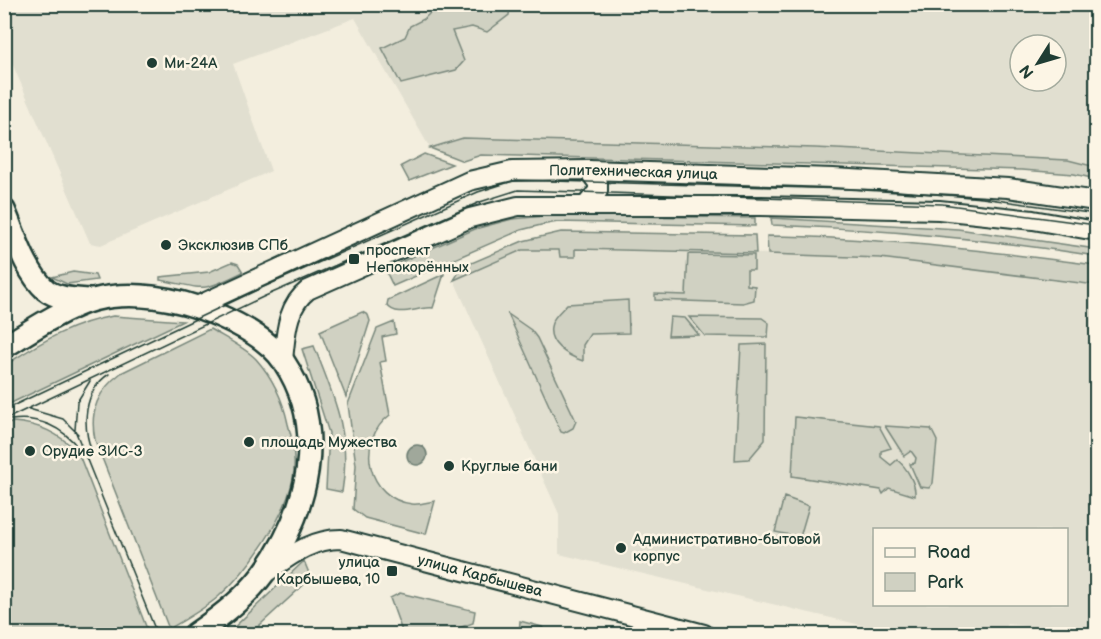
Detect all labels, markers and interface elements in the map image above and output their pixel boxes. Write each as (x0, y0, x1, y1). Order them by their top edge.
north arrow (1008, 33, 1068, 93)
place label: Ми-24А (164, 54, 218, 73)
marker: Ми-24А (145, 56, 159, 70)
text: N (1016, 61, 1038, 82)
street label: Политехническая улица (549, 161, 718, 184)
place label: Эксклюзив СПб (178, 236, 288, 255)
marker: Эксклюзив СПб (159, 238, 173, 252)
place label: проспект Непокорённых (366, 241, 469, 277)
marker: проспект Непокорённых (347, 252, 361, 266)
place label: площадь Мужества (261, 433, 397, 452)
marker: площадь Мужества (242, 435, 256, 449)
place label: Орудие ЗИС-3 (42, 442, 143, 461)
marker: Орудие ЗИС-3 (23, 444, 37, 458)
place label: Круглые бани (461, 457, 558, 476)
marker: Круглые бани (442, 459, 456, 473)
legend (873, 528, 1068, 606)
place label: Административно-бытовой корпус (632, 530, 821, 566)
marker: Административно-бытовой корпус (614, 541, 628, 555)
text: Road (927, 542, 971, 563)
street label: улица Карбышева (416, 550, 545, 601)
place label: улица Карбышева, 10 (276, 553, 380, 589)
marker: улица Карбышева, 10 (385, 564, 399, 578)
text: Park (927, 572, 963, 593)

